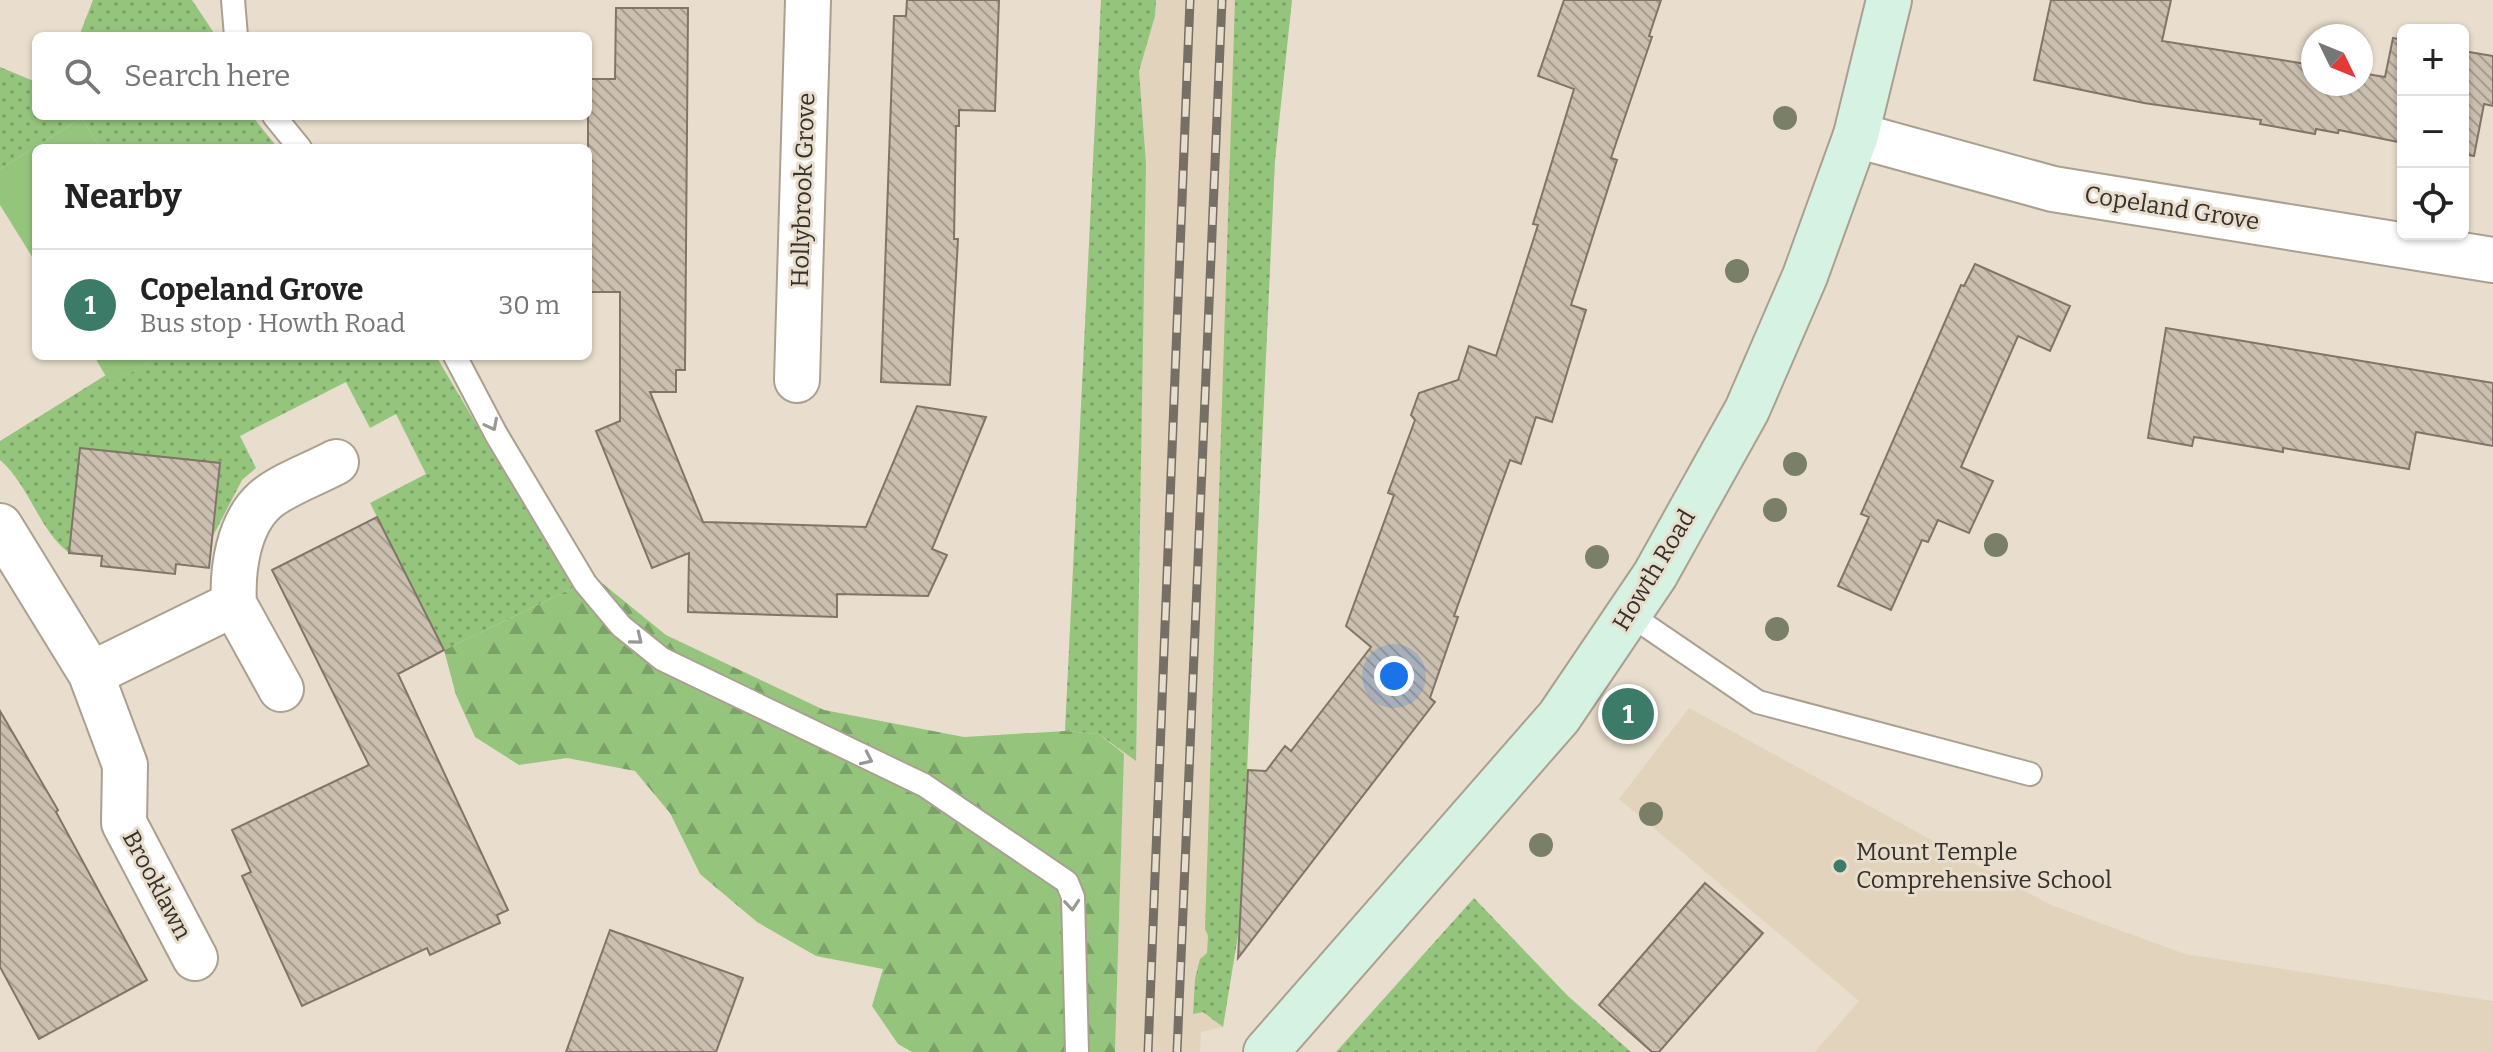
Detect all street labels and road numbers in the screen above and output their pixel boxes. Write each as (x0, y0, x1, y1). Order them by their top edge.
street label: Hollybrook Grove (786, 92, 820, 288)
street label: Copeland Grove (2083, 180, 2261, 236)
street label: Howth Road (1607, 504, 1701, 636)
street label: Brooklawn (117, 826, 197, 944)

